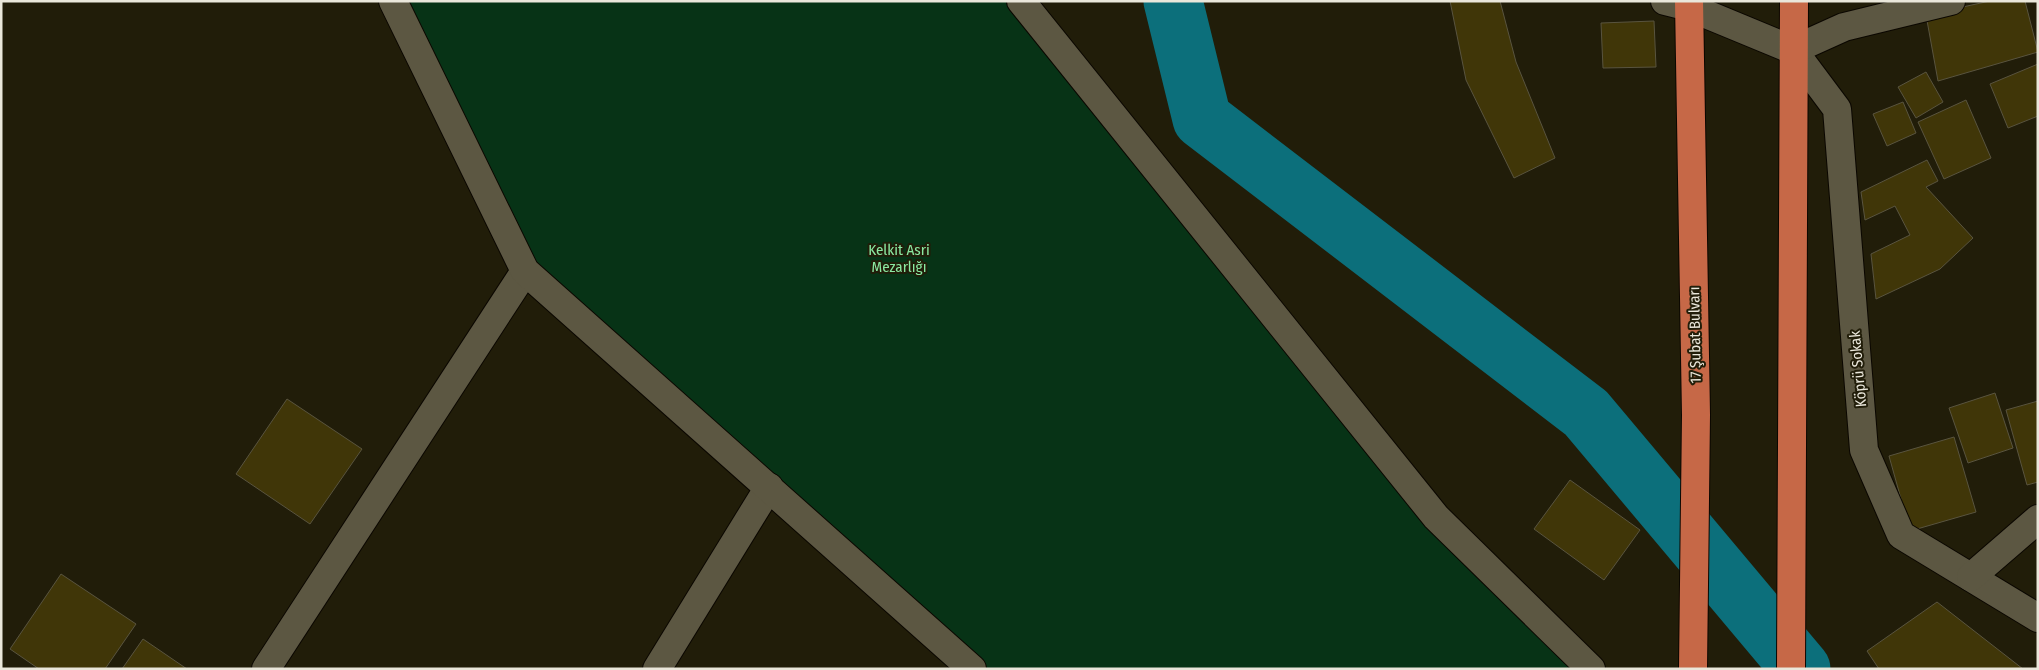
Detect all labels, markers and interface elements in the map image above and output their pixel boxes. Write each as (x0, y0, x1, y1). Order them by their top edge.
park label: Kelkit Asri Mezarlığı (868, 241, 930, 276)
street label: 17 Şubat Bulvarı (1685, 286, 1705, 384)
street label: Köprü Sokak (1846, 330, 1870, 408)

